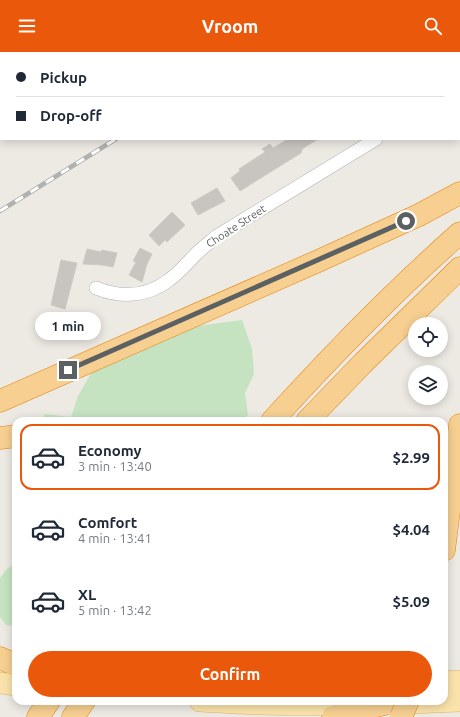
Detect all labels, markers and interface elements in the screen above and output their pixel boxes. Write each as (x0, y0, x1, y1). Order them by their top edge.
icon: menu (16, 15, 38, 37)
icon: search (422, 15, 444, 37)
text: Vroom (202, 16, 258, 36)
text: Pickup (40, 69, 87, 86)
text: Drop-off (40, 107, 102, 124)
street label: Choate Street (204, 202, 269, 250)
route start (397, 212, 415, 230)
callout: 1 min (35, 312, 101, 340)
map controls (408, 317, 448, 405)
button: locate (408, 317, 448, 357)
text: 1 min (52, 319, 84, 333)
route end (59, 361, 77, 379)
button: layers (408, 365, 448, 405)
icon: car (30, 439, 66, 475)
text: Economy (78, 442, 142, 459)
text: $2.99 (392, 449, 430, 466)
text: 3 min · 13:40 (78, 459, 152, 473)
icon: car (30, 511, 66, 547)
text: Comfort (78, 514, 137, 531)
text: $4.04 (392, 521, 430, 538)
text: 4 min · 13:41 (78, 531, 152, 545)
icon: car (30, 583, 66, 619)
text: XL (78, 586, 96, 603)
text: $5.09 (392, 593, 430, 610)
text: 5 min · 13:42 (78, 603, 152, 617)
button: Confirm (28, 651, 432, 697)

